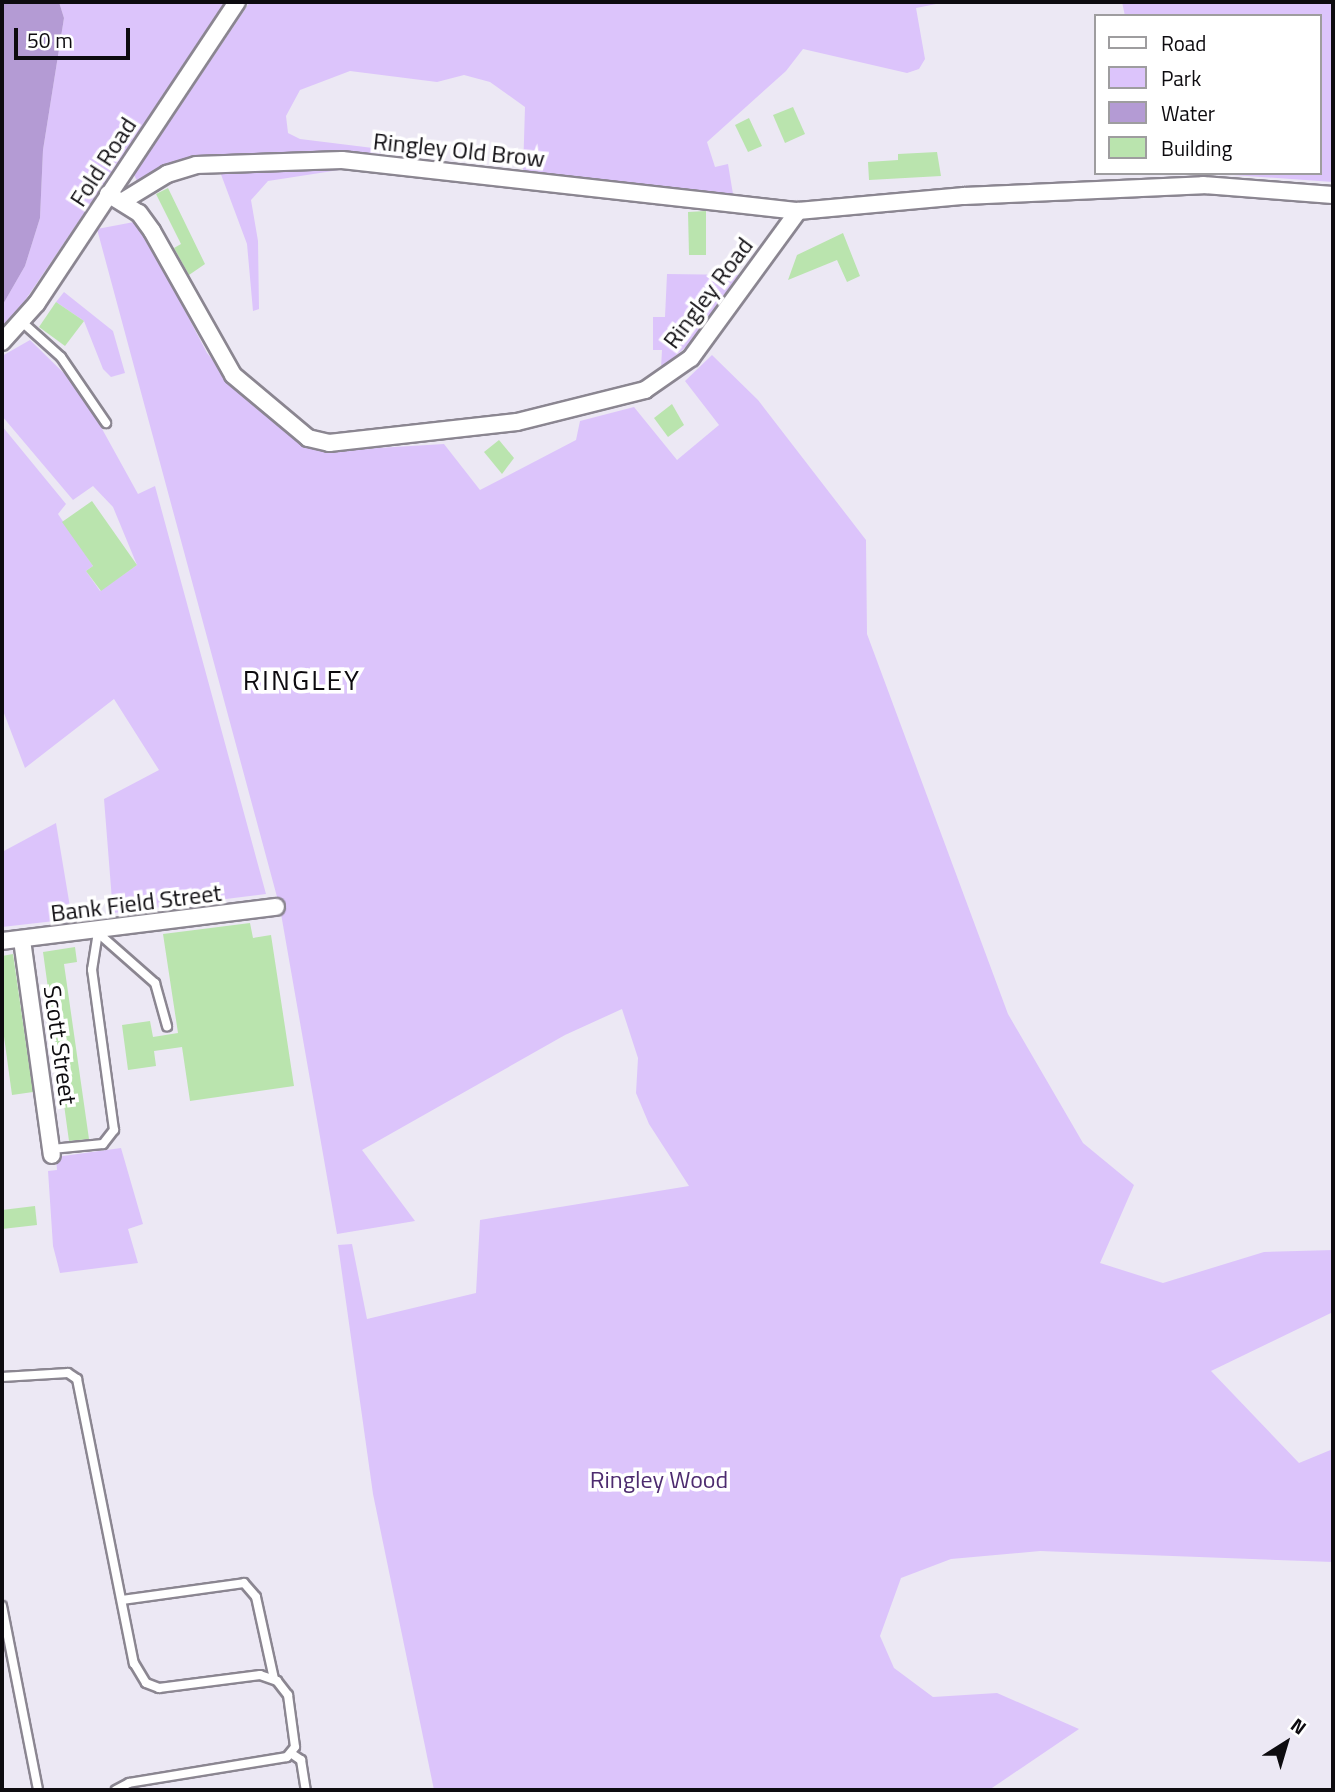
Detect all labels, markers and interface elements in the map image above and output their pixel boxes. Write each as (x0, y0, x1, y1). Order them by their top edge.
scale bar (18, 14, 133, 58)
legend (1094, 14, 1321, 175)
text: 50 m (27, 24, 73, 56)
text: Road (1161, 27, 1206, 59)
text: Park (1161, 62, 1201, 94)
text: Water (1161, 97, 1215, 129)
street label: Fold Road (64, 112, 142, 212)
street label: Ringley Old Brow (372, 127, 546, 173)
text: Building (1161, 132, 1232, 164)
street label: Ringley Road (657, 232, 759, 354)
district label: RINGLEY (244, 663, 360, 697)
street label: Bank Field Street (49, 878, 223, 928)
street label: Scott Street (37, 984, 83, 1106)
park label: Ringley Wood (590, 1466, 728, 1494)
north arrow (1251, 1708, 1321, 1778)
text: N (1285, 1710, 1313, 1741)

